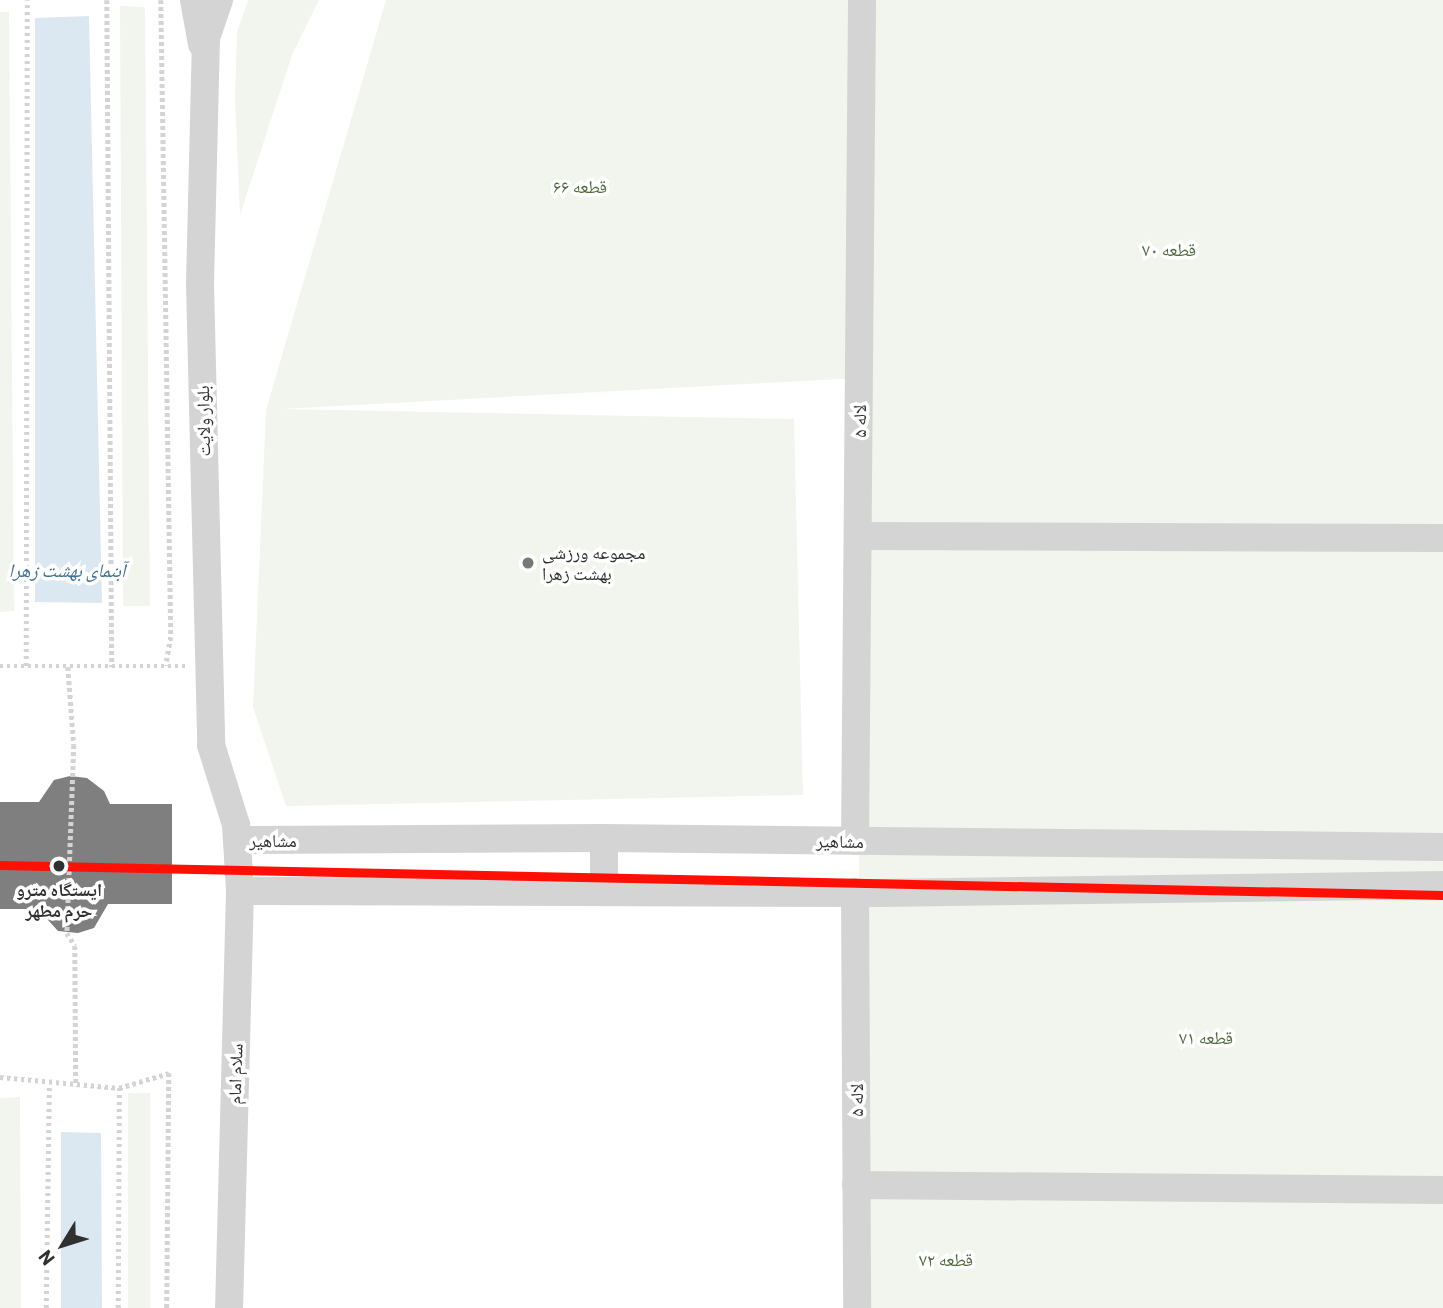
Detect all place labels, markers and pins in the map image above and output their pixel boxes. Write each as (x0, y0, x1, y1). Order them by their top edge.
place label: مجموعه ورزشی بهشت زهرا (542, 542, 645, 584)
marker: مجموعه ورزشی بهشت زهرا (520, 555, 536, 571)
marker: ایستگاه مترو حرم مطهر (48, 855, 70, 877)
place label: ایستگاه مترو حرم مطهر (16, 879, 102, 922)

